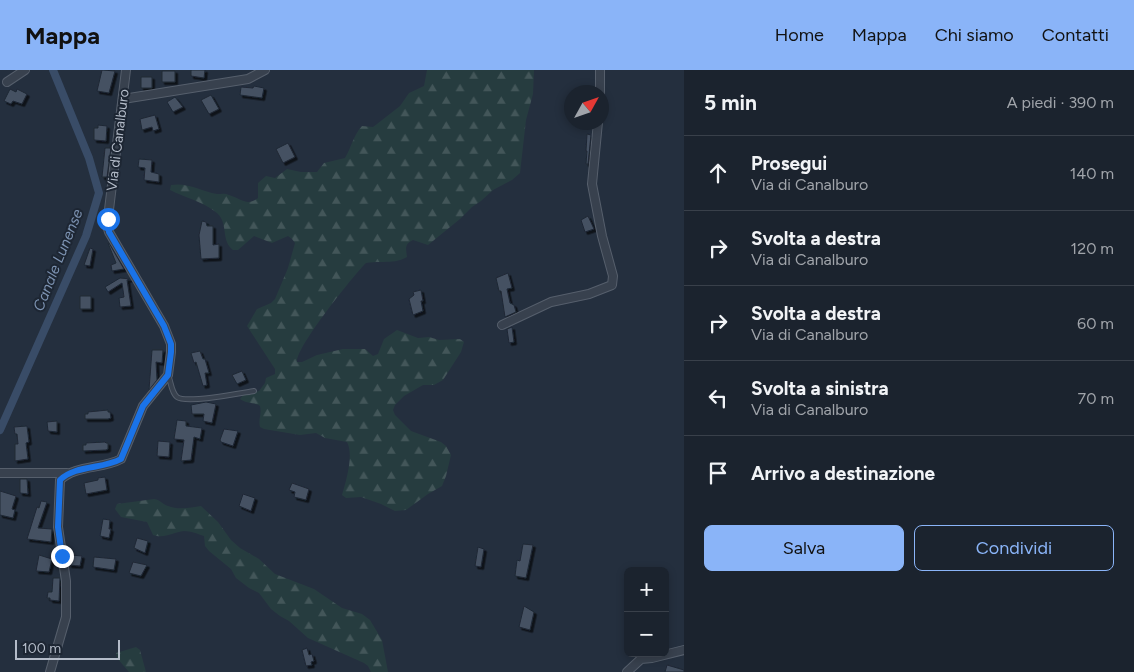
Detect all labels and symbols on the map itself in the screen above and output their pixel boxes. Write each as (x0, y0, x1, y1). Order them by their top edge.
north arrow (564, 85, 609, 130)
street label: Via di Canalburo (103, 88, 133, 192)
water label: Canale Lunense (29, 206, 87, 314)
route start (97, 208, 120, 231)
route end (51, 545, 74, 568)
scale bar (15, 637, 120, 660)

